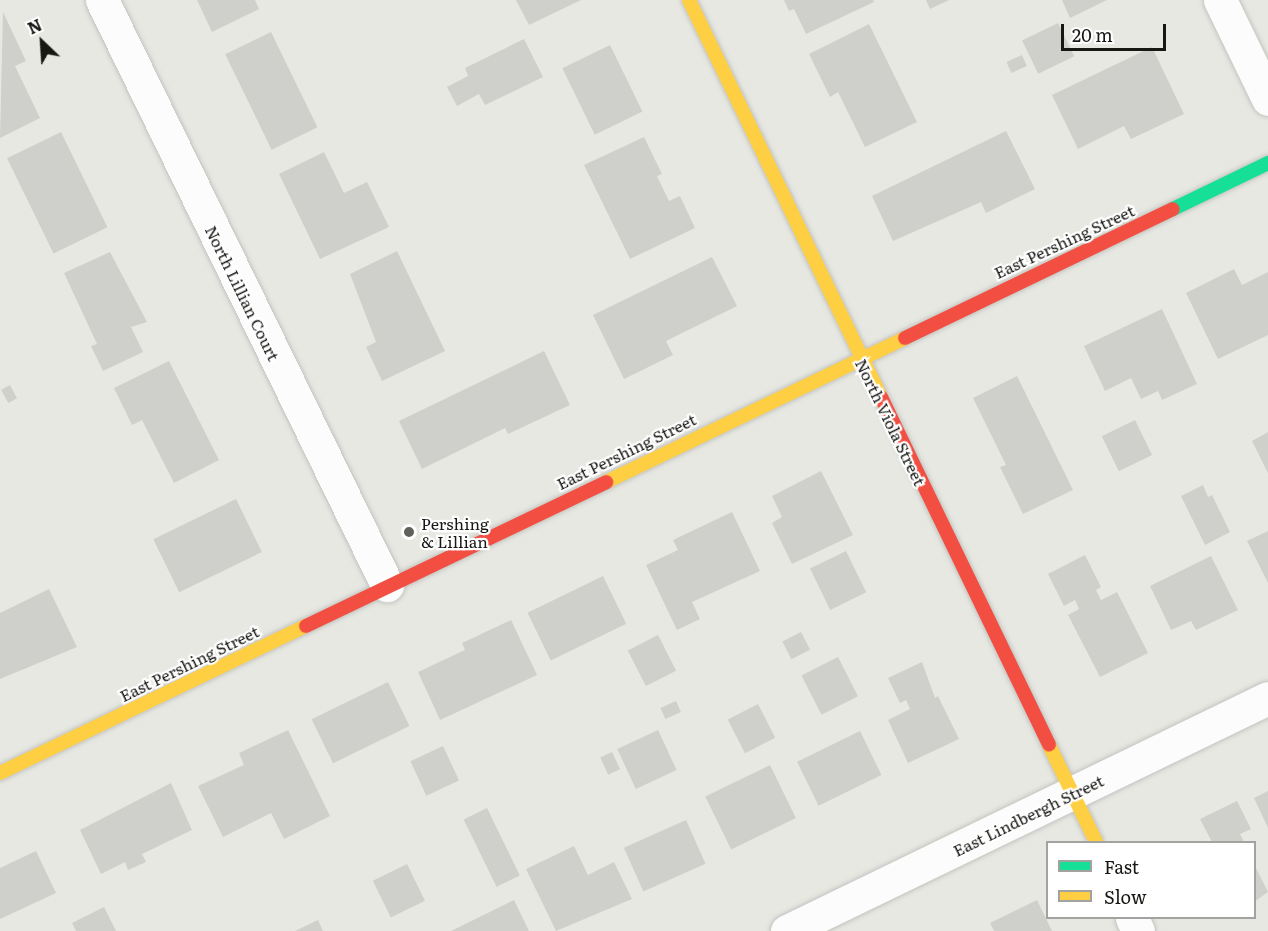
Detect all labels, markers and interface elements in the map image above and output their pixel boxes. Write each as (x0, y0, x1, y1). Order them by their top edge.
north arrow (12, 12, 72, 72)
text: N (23, 12, 46, 39)
scale bar (1064, 12, 1169, 50)
text: 20 m (1072, 21, 1113, 48)
street label: East Pershing Street (991, 200, 1137, 282)
street label: North Lillian Court (202, 222, 284, 364)
street label: North Viola Street (852, 356, 930, 488)
street label: East Pershing Street (553, 409, 699, 493)
place label: Pershing & Lillian (421, 513, 489, 551)
marker: Pershing & Lillian (402, 525, 416, 539)
street label: East Pershing Street (116, 621, 262, 705)
street label: East Lindbergh Street (950, 770, 1106, 860)
legend (1046, 841, 1256, 919)
text: Fast (1104, 853, 1139, 880)
text: Slow (1104, 883, 1146, 910)

